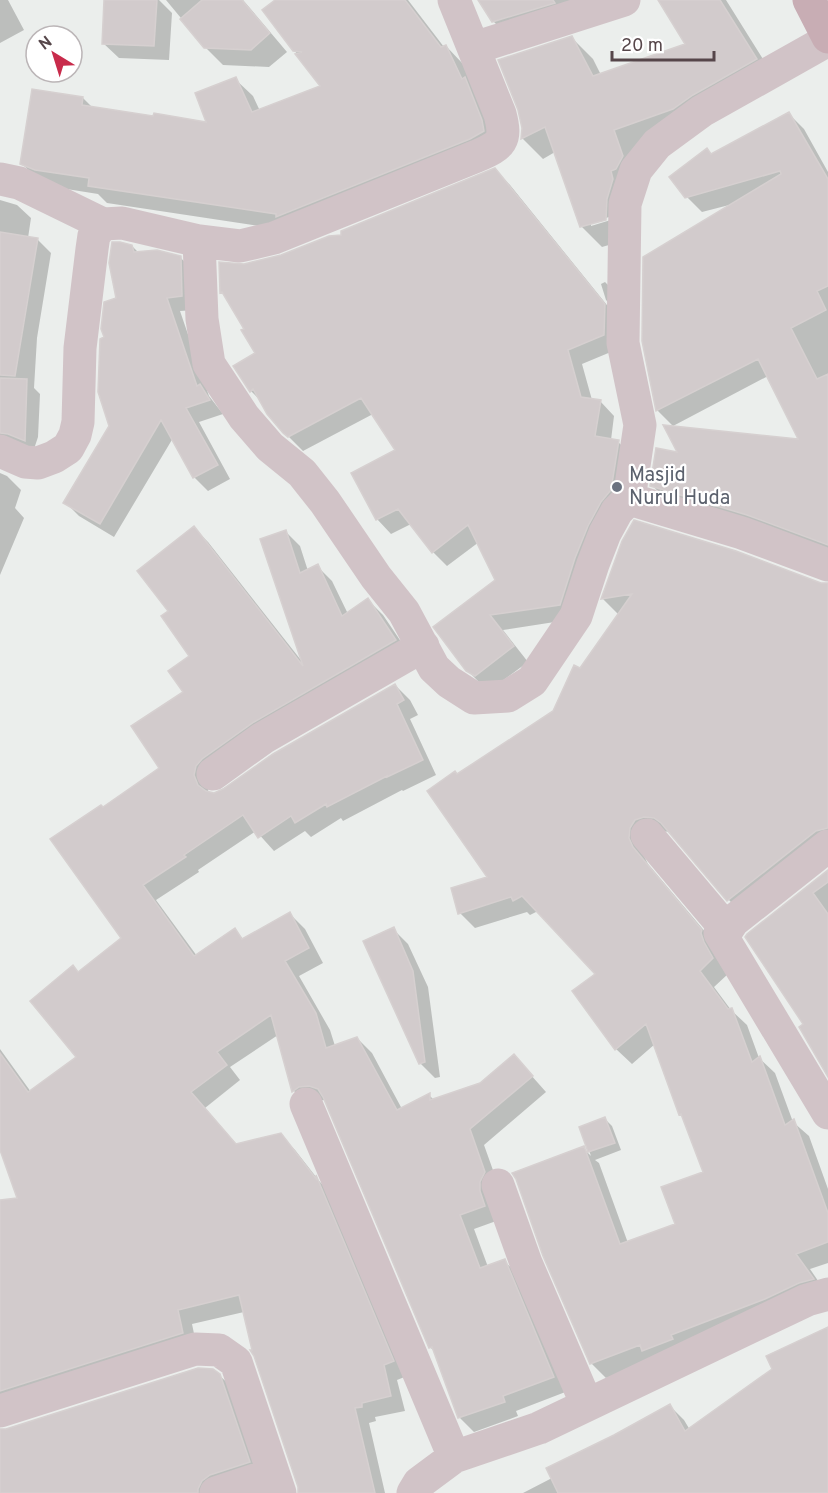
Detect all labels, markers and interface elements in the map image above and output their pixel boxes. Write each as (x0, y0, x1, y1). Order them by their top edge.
north arrow (24, 24, 84, 84)
scale bar (612, 24, 714, 62)
text: N (35, 32, 57, 55)
text: 20 m (621, 35, 663, 58)
place label: Masjid Nurul Huda (629, 463, 730, 512)
marker: Masjid Nurul Huda (610, 480, 624, 494)

